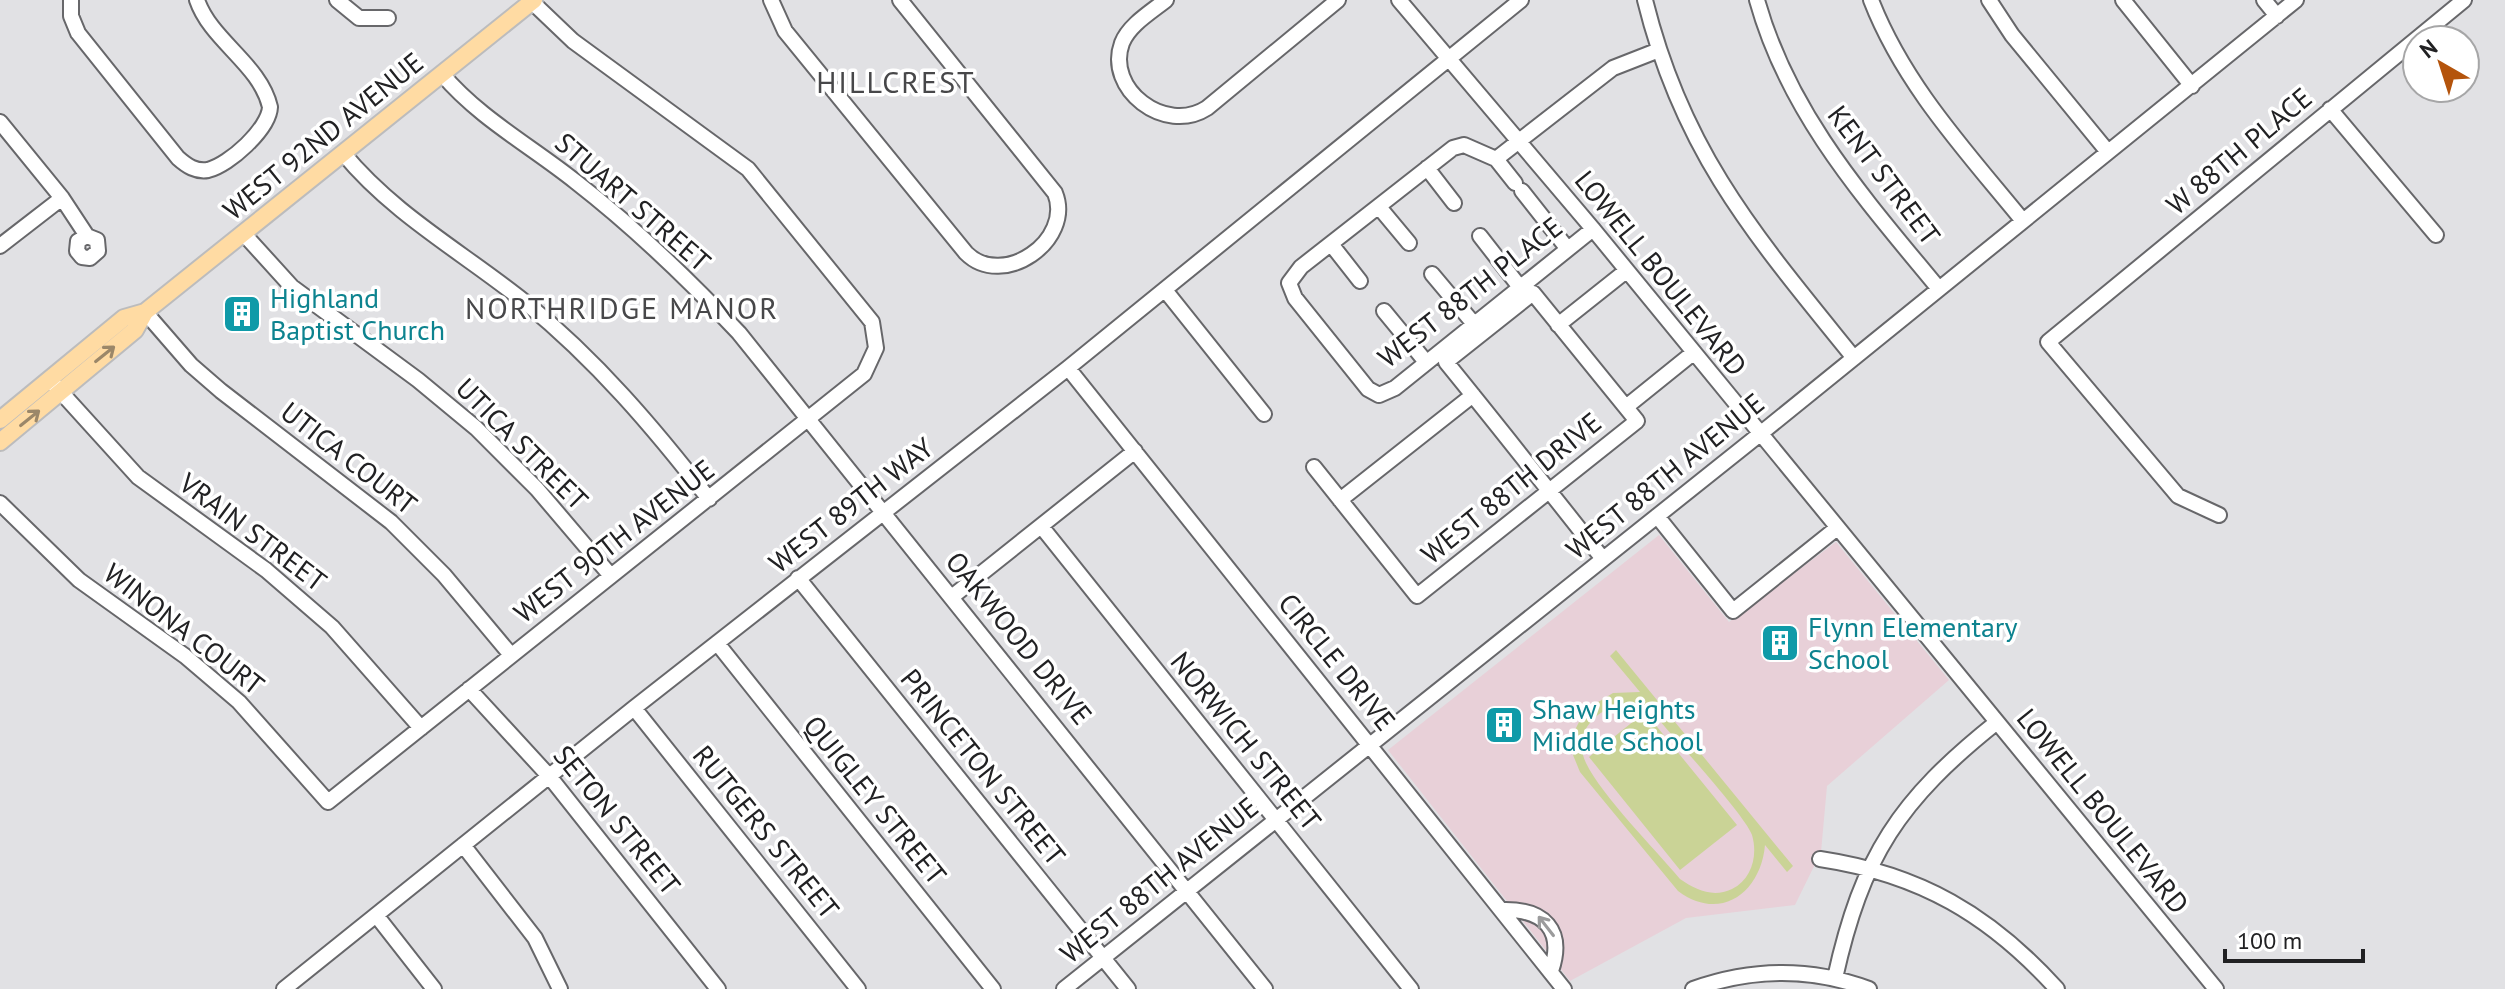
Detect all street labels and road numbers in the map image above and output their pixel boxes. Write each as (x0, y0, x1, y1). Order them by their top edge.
street label: WEST 92ND AVENUE (215, 43, 430, 228)
street label: W 88TH PLACE (2158, 79, 2319, 222)
street label: KENT STREET (1820, 97, 1949, 252)
street label: STUART STREET (548, 124, 719, 280)
street label: LOWELL BOULEVARD (1567, 162, 1756, 383)
street label: WEST 88TH PLACE (1370, 208, 1569, 375)
street label: UTICA STREET (448, 370, 597, 518)
street label: WEST 88TH AVENUE (1558, 384, 1771, 567)
street label: UTICA COURT (274, 393, 425, 523)
street label: WEST 88TH DRIVE (1413, 404, 1608, 572)
street label: WEST 89TH WAY (761, 428, 941, 581)
street label: WEST 90TH AVENUE (506, 451, 721, 630)
street label: VRAIN STREET (171, 463, 335, 599)
street label: OAKWOOD DRIVE (938, 543, 1101, 732)
street label: WINONA COURT (96, 554, 273, 703)
street label: CIRCLE DRIVE (1271, 585, 1404, 738)
street label: NORWICH STREET (1163, 644, 1330, 838)
street label: PRINCETON STREET (893, 661, 1074, 873)
street label: LOWELL BOULEVARD (2009, 700, 2198, 921)
street label: QUIGLEY STREET (796, 708, 955, 892)
street label: SETON STREET (546, 737, 689, 902)
street label: RUTGERS STREET (685, 737, 848, 926)
street label: WEST 88TH AVENUE (1052, 788, 1265, 971)

